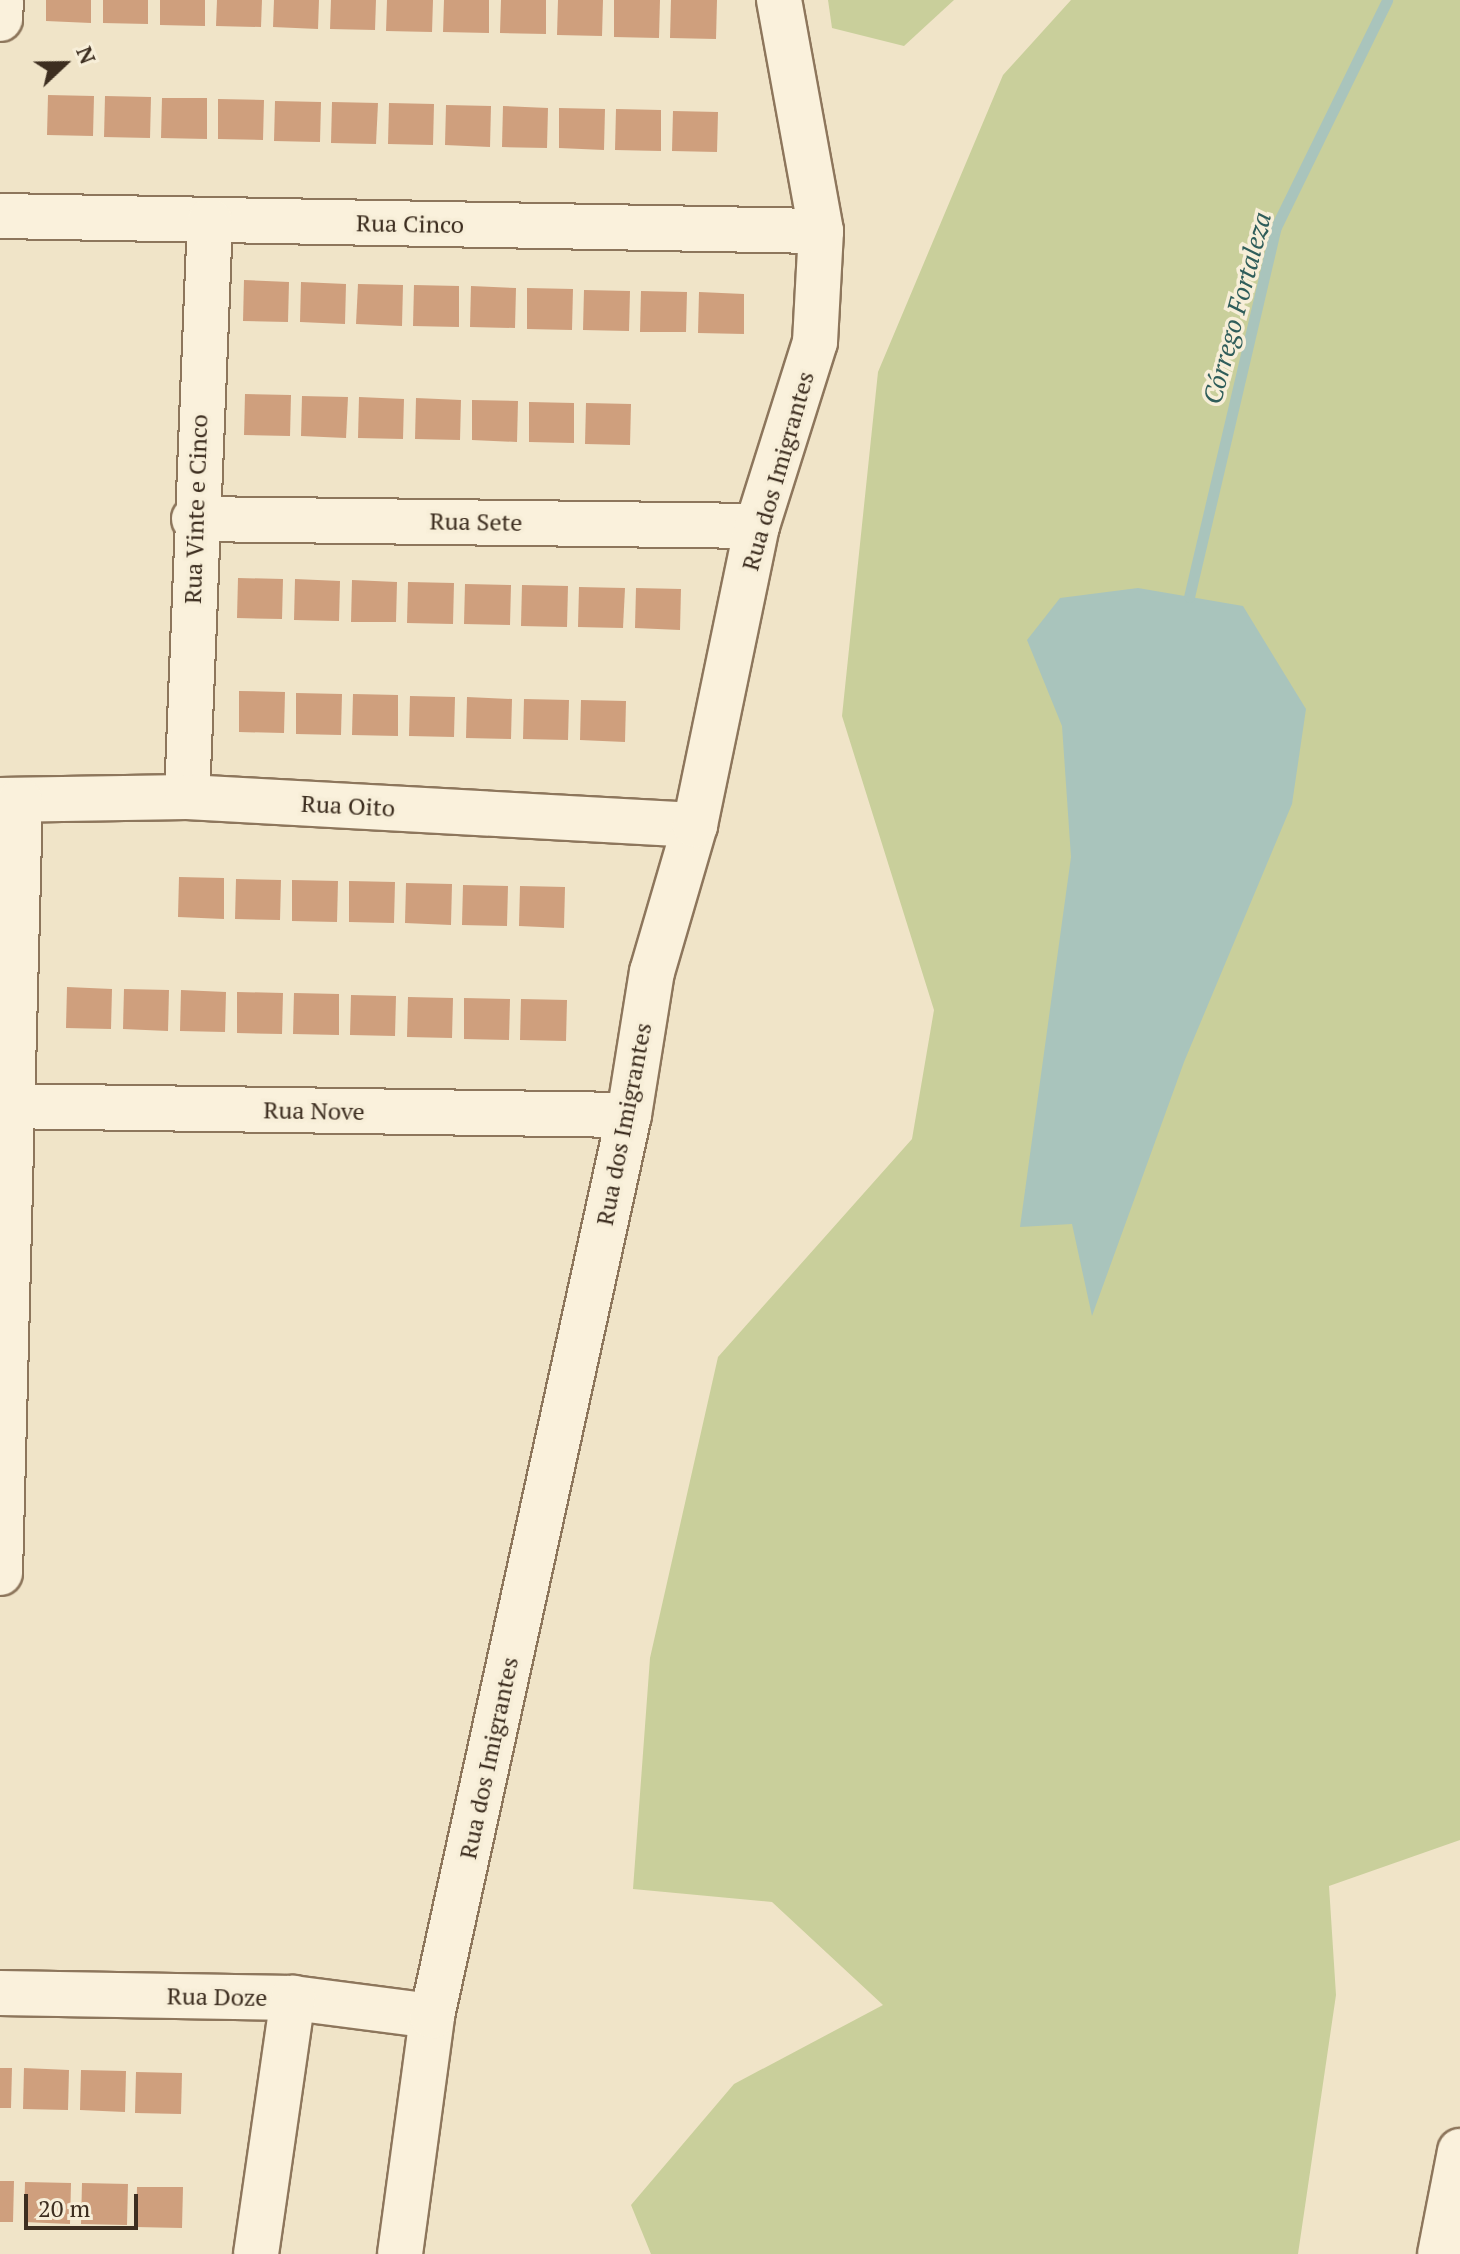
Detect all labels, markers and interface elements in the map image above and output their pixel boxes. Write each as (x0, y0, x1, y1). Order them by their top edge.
north arrow (24, 24, 104, 104)
text: N (70, 42, 103, 68)
street label: Rua Cinco (356, 209, 464, 239)
water label: Córrego Fortaleza (1196, 209, 1278, 407)
street label: Rua dos Imigrantes (736, 368, 820, 574)
street label: Rua Vinte e Cinco (178, 413, 214, 605)
street label: Rua Sete (429, 507, 523, 537)
street label: Rua Oito (300, 789, 396, 823)
street label: Rua dos Imigrantes (590, 1020, 658, 1228)
street label: Rua Nove (263, 1096, 365, 1126)
street label: Rua dos Imigrantes (454, 1654, 524, 1862)
street label: Rua Doze (167, 1982, 267, 2012)
scale bar (28, 2178, 142, 2228)
text: 20 m (38, 2192, 90, 2224)

